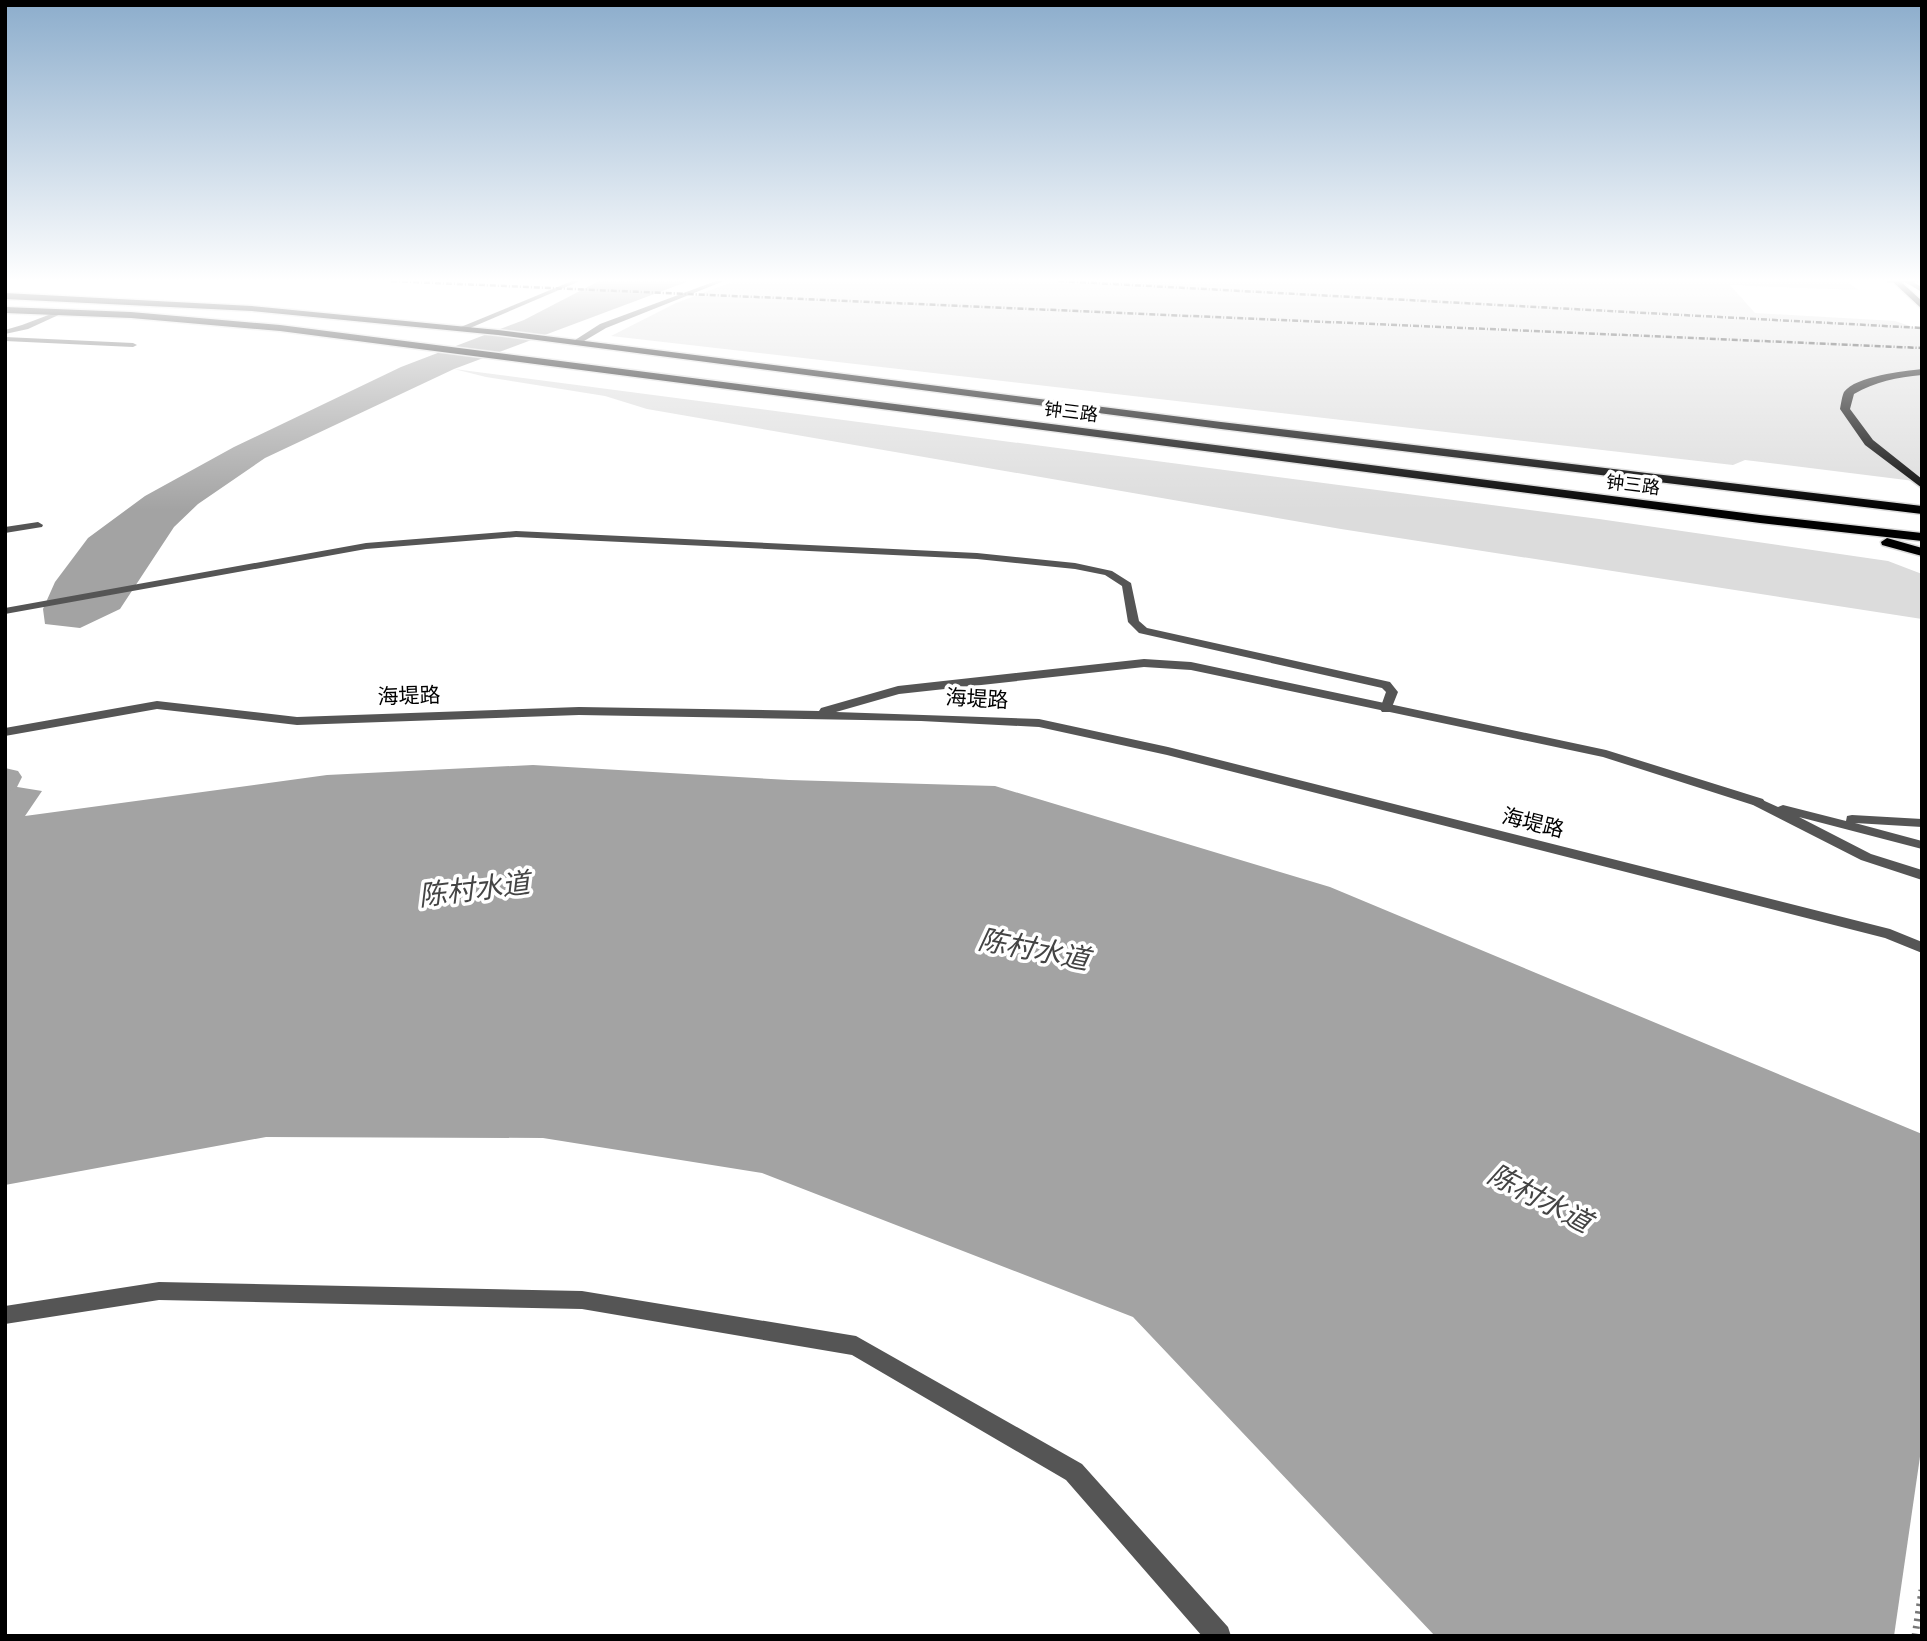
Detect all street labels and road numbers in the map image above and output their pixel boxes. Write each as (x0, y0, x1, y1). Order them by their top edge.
street label: 钟三路 (1043, 398, 1099, 425)
street label: 钟三路 (1605, 471, 1661, 498)
street label: 海堤路 (377, 683, 441, 709)
street label: 海堤路 (945, 685, 1009, 713)
street label: 海堤路 (1500, 804, 1566, 842)

